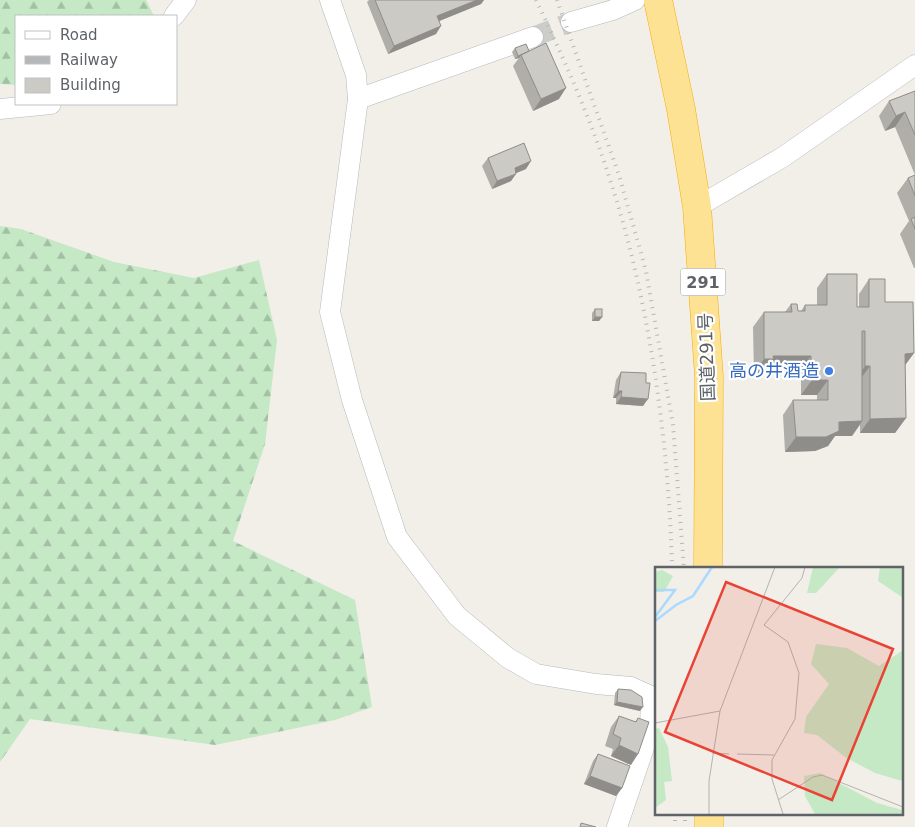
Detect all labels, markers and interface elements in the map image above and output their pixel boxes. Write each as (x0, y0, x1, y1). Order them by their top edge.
legend (15, 15, 178, 105)
text: Road (60, 26, 98, 44)
text: Railway (60, 51, 118, 69)
text: Building (60, 76, 121, 94)
road number: 291 (680, 268, 726, 296)
street label: 国道291号 (694, 312, 719, 402)
place label: 高の井酒造 (729, 360, 819, 381)
marker: 高の井酒造 (823, 365, 835, 377)
inset map (655, 567, 902, 814)

